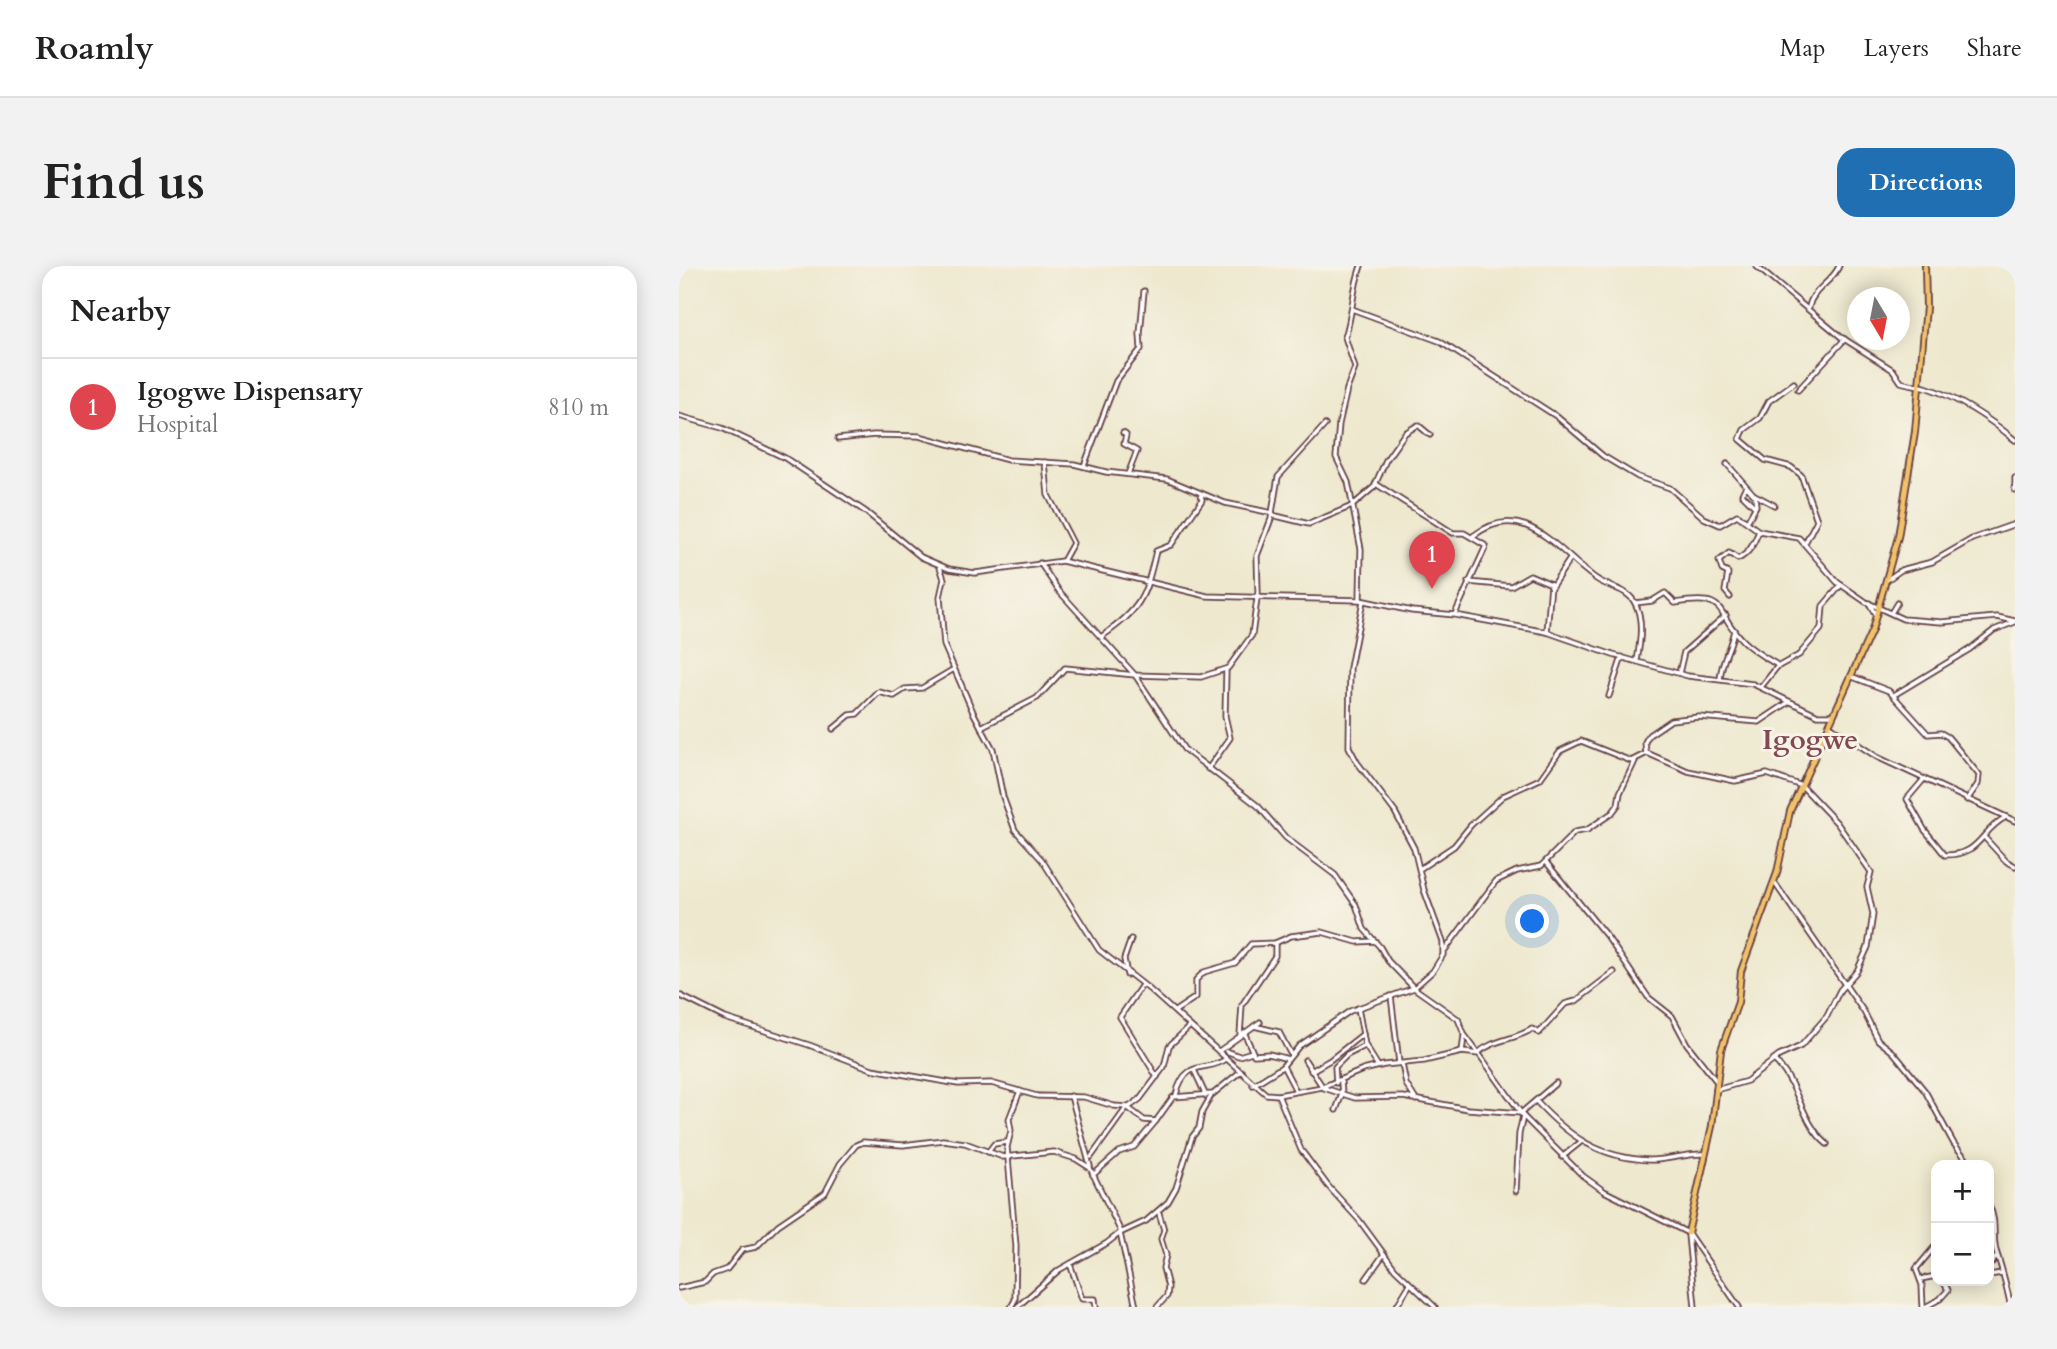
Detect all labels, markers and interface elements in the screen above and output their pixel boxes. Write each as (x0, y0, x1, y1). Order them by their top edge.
text: Roamly (35, 26, 154, 71)
text: Map (1780, 32, 1826, 65)
text: Layers (1864, 32, 1929, 65)
text: Share (1967, 32, 2022, 65)
button: Directions (1837, 148, 2015, 217)
text: Find us (42, 149, 205, 216)
north arrow (1847, 287, 1910, 350)
text: Nearby (70, 291, 171, 332)
text: Igogwe Dispensary (137, 374, 363, 409)
text: 1 (87, 392, 99, 423)
text: 810 m (548, 392, 609, 423)
text: Hospital (137, 409, 218, 440)
pin: 1 (1409, 531, 1455, 589)
district label: Igogwe (1762, 721, 1858, 759)
your location (1515, 904, 1549, 938)
map controls (1931, 1160, 1994, 1286)
button: + (1931, 1160, 1994, 1223)
button: − (1931, 1223, 1994, 1286)

